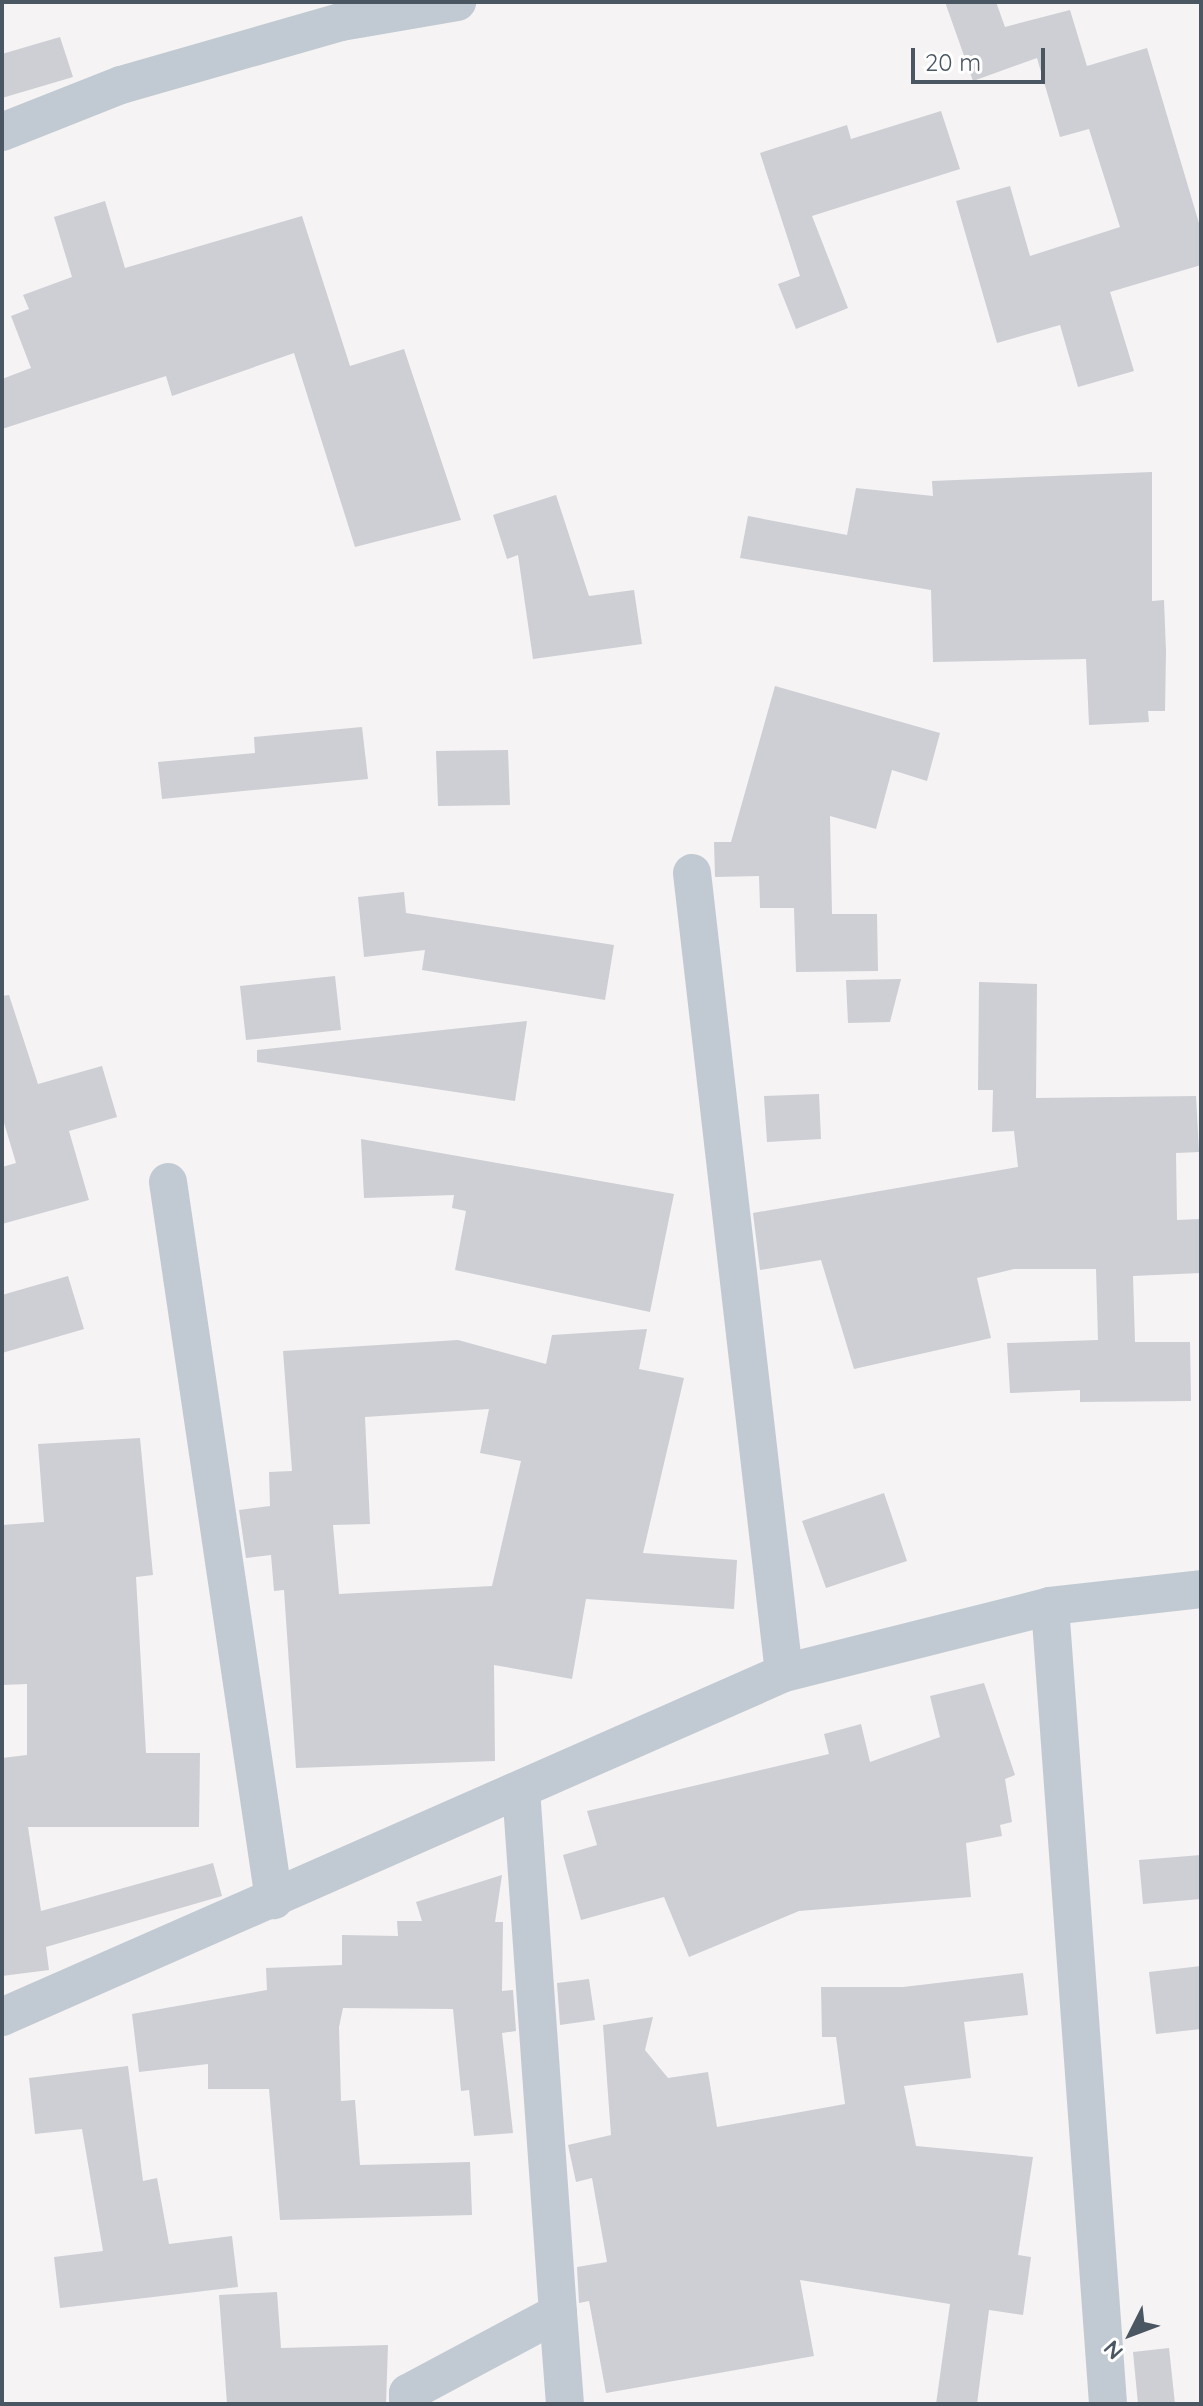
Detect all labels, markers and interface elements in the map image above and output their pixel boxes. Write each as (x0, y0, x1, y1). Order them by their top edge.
scale bar (915, 32, 1049, 82)
text: 20 m (925, 47, 981, 77)
north arrow (1091, 2294, 1171, 2374)
text: N (1097, 2335, 1129, 2365)

